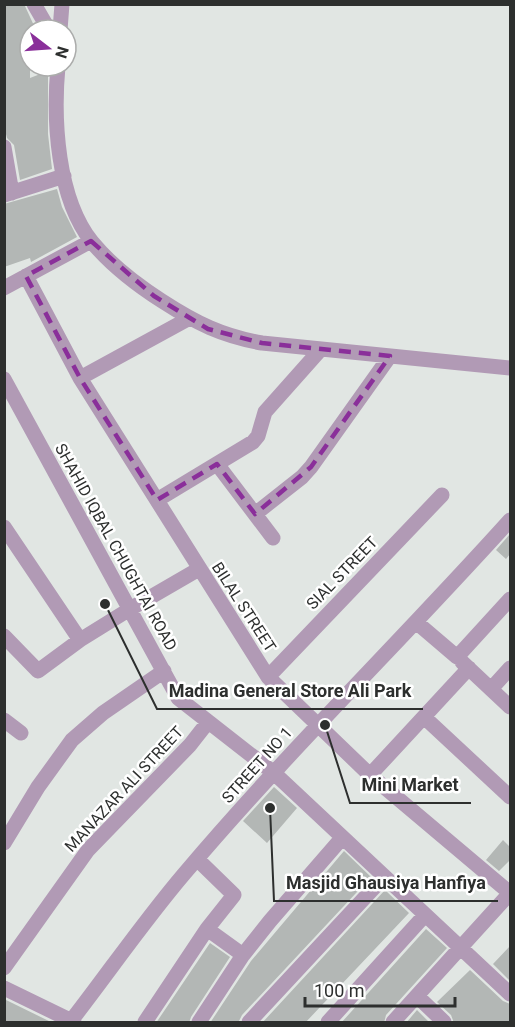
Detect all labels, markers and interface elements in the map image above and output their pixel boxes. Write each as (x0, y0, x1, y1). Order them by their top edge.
north arrow (18, 18, 78, 78)
text: N (51, 44, 73, 60)
street label: SHAHID IQBAL CHUGHTAI ROAD (51, 440, 181, 654)
street label: SIAL STREET (303, 532, 382, 613)
street label: BILAL STREET (208, 559, 280, 656)
callout: Madina General Store Ali Park (157, 673, 423, 709)
text: Madina General Store Ali Park (169, 680, 412, 701)
street label: MANAZAR ALI STREET (61, 722, 187, 856)
street label: STREET NO 1 (218, 723, 296, 807)
callout: Mini Market (350, 767, 471, 803)
text: Mini Market (361, 774, 459, 795)
callout: Masjid Ghausiya Hanfiya (274, 865, 498, 901)
text: Masjid Ghausiya Hanfiya (286, 872, 486, 893)
scale bar (305, 970, 455, 1008)
text: 100 m (314, 980, 365, 1001)

